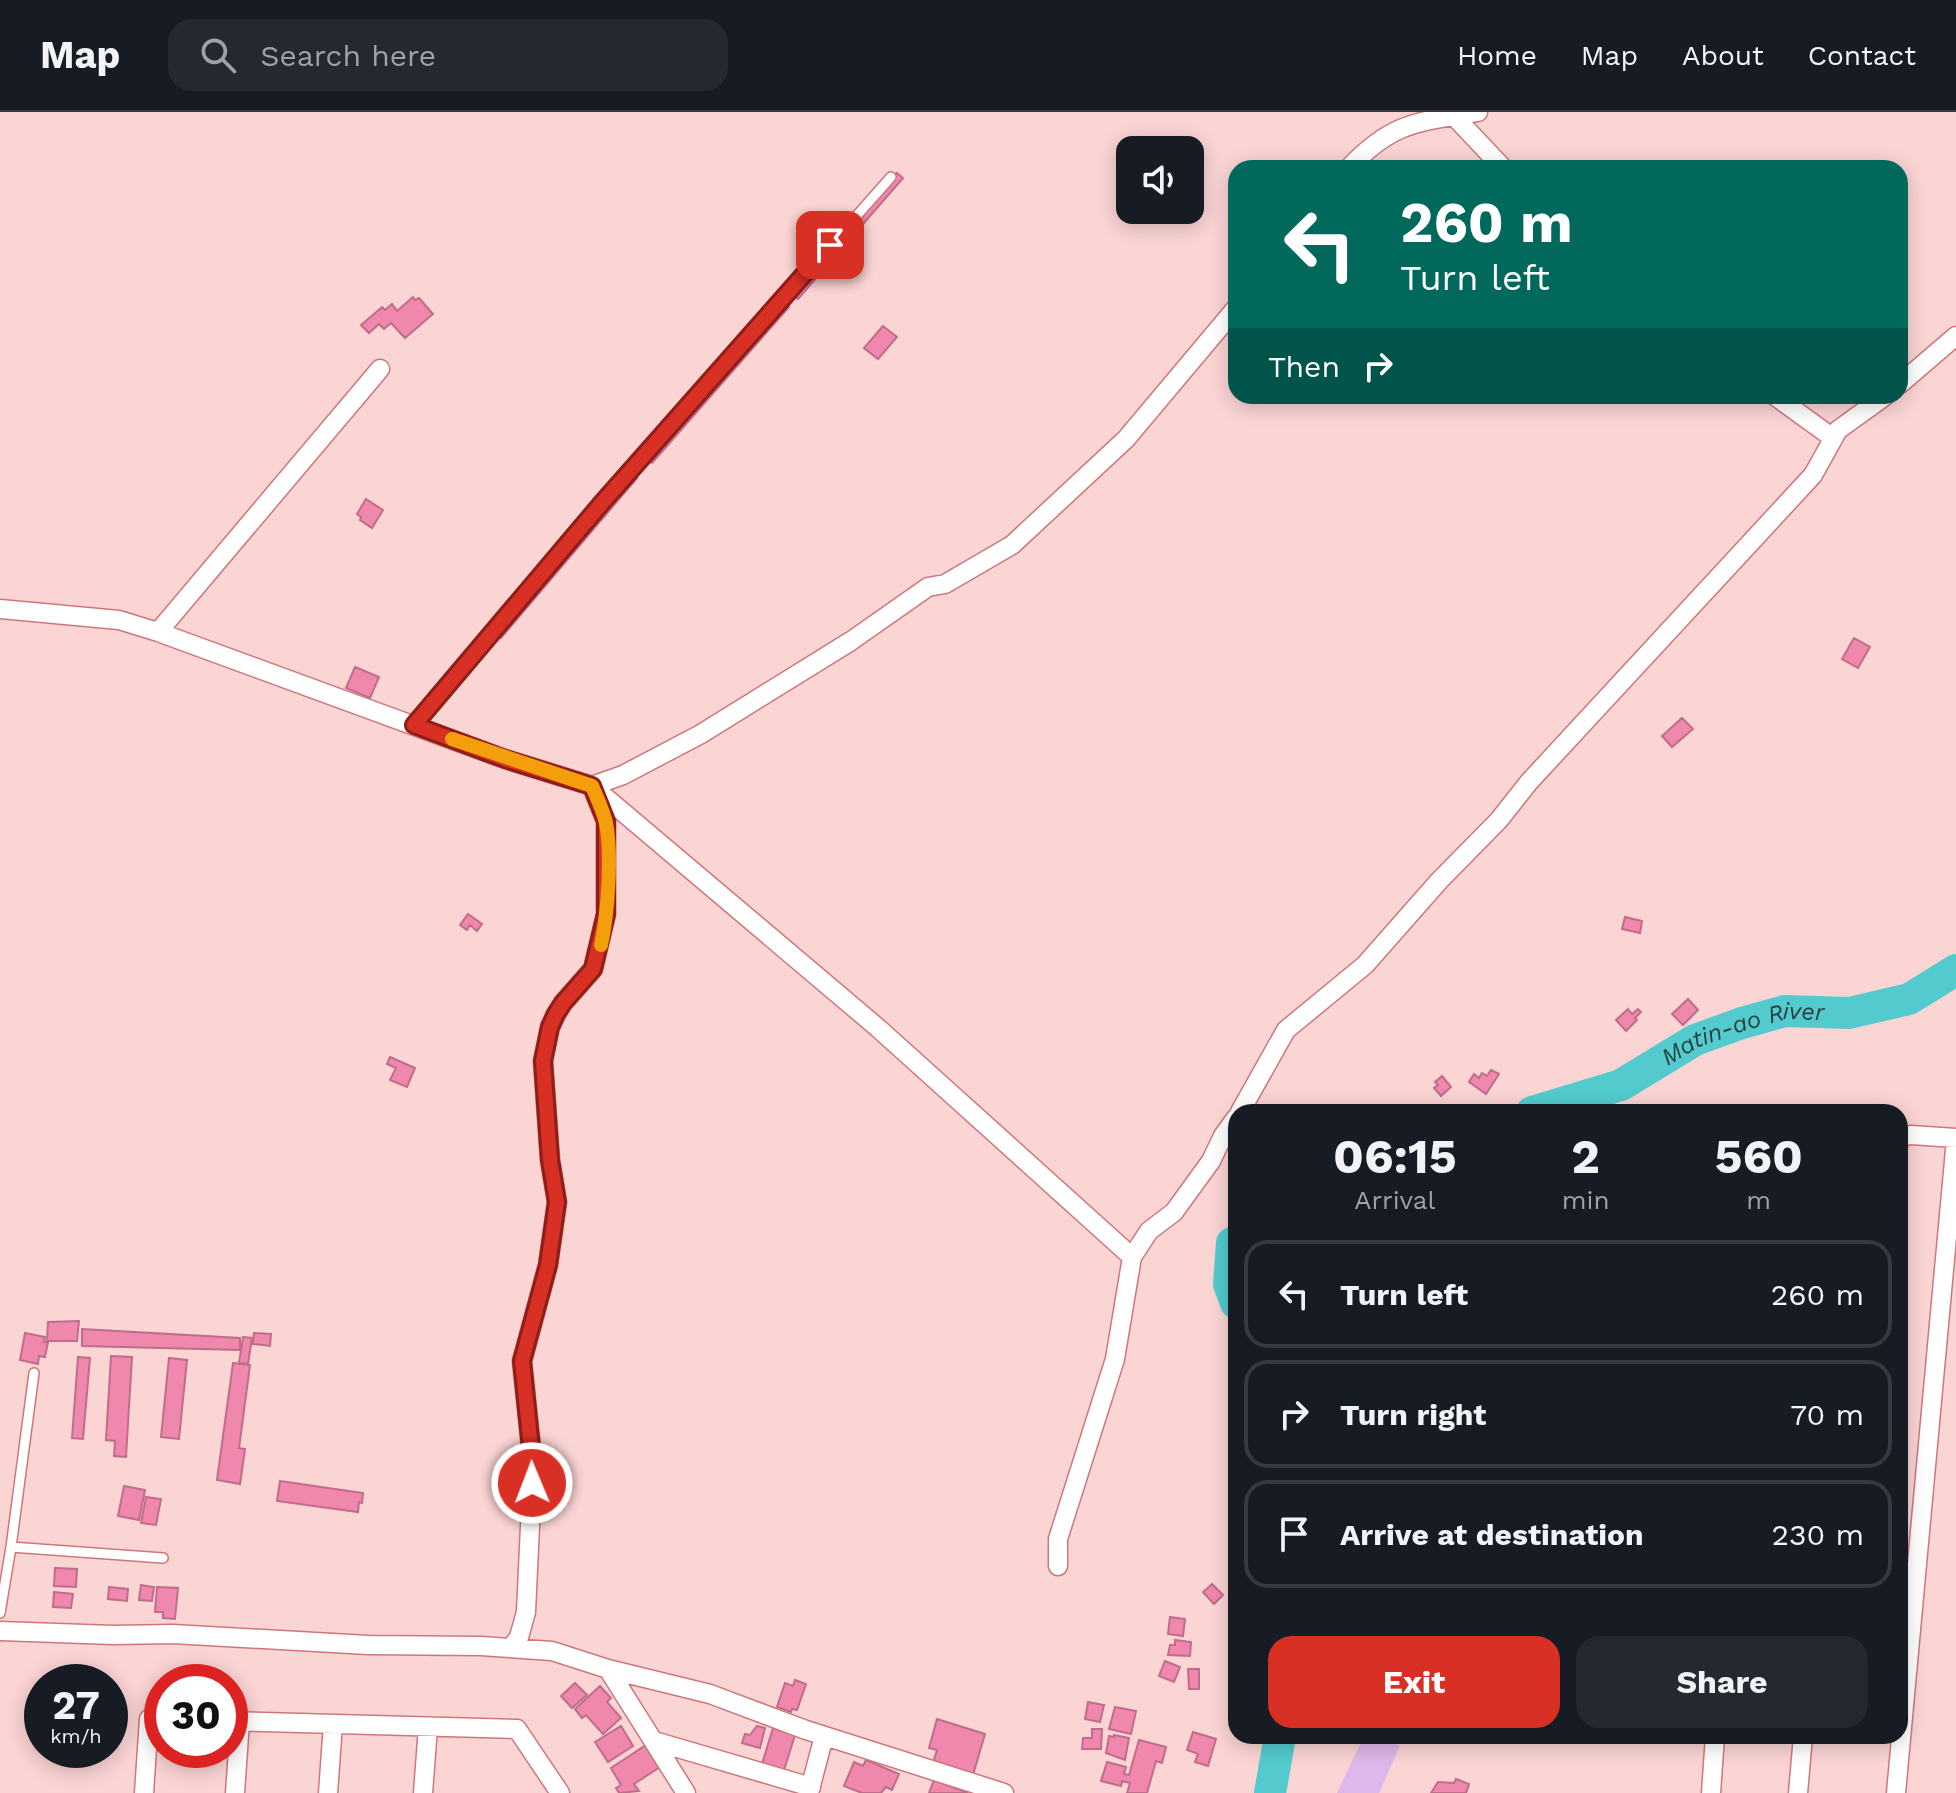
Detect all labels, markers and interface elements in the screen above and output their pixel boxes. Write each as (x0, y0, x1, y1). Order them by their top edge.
search box (168, 19, 728, 91)
text: Map (40, 33, 120, 77)
icon: search (196, 33, 240, 77)
text: Search here (260, 38, 436, 73)
text: Home (1457, 39, 1537, 72)
text: Map (1581, 39, 1638, 72)
text: About (1682, 39, 1764, 72)
text: Contact (1808, 39, 1916, 72)
map controls (1116, 136, 1204, 224)
button: sound (1116, 136, 1204, 224)
text: 260 m (1400, 190, 1573, 256)
icon: left (1268, 192, 1372, 296)
pin (796, 211, 864, 279)
icon: arrive (808, 223, 852, 267)
text: Turn left (1400, 257, 1550, 299)
icon: right (1356, 344, 1400, 388)
text: Then (1268, 349, 1340, 384)
water label: Matin-ao River (1656, 997, 1826, 1071)
text: 06:15 (1333, 1128, 1457, 1185)
text: 2 (1571, 1128, 1600, 1185)
text: 560 (1715, 1128, 1803, 1185)
text: Arrival (1354, 1185, 1435, 1215)
text: min (1562, 1185, 1609, 1215)
text: m (1746, 1185, 1771, 1215)
icon: left (1272, 1272, 1316, 1316)
text: Turn left (1340, 1277, 1468, 1312)
text: 260 m (1771, 1277, 1864, 1312)
icon: right (1272, 1392, 1316, 1436)
text: Turn right (1340, 1397, 1486, 1432)
text: 70 m (1790, 1397, 1864, 1432)
position arrow (490, 1441, 574, 1525)
icon: arrive (1272, 1512, 1316, 1556)
text: Arrive at destination (1340, 1517, 1644, 1552)
text: 230 m (1772, 1517, 1864, 1552)
button: Exit (1268, 1636, 1560, 1728)
button: Share (1576, 1636, 1868, 1728)
speed limit sign: 30 (144, 1664, 248, 1768)
text: 27 (52, 1682, 100, 1729)
text: km/h (50, 1724, 102, 1748)

